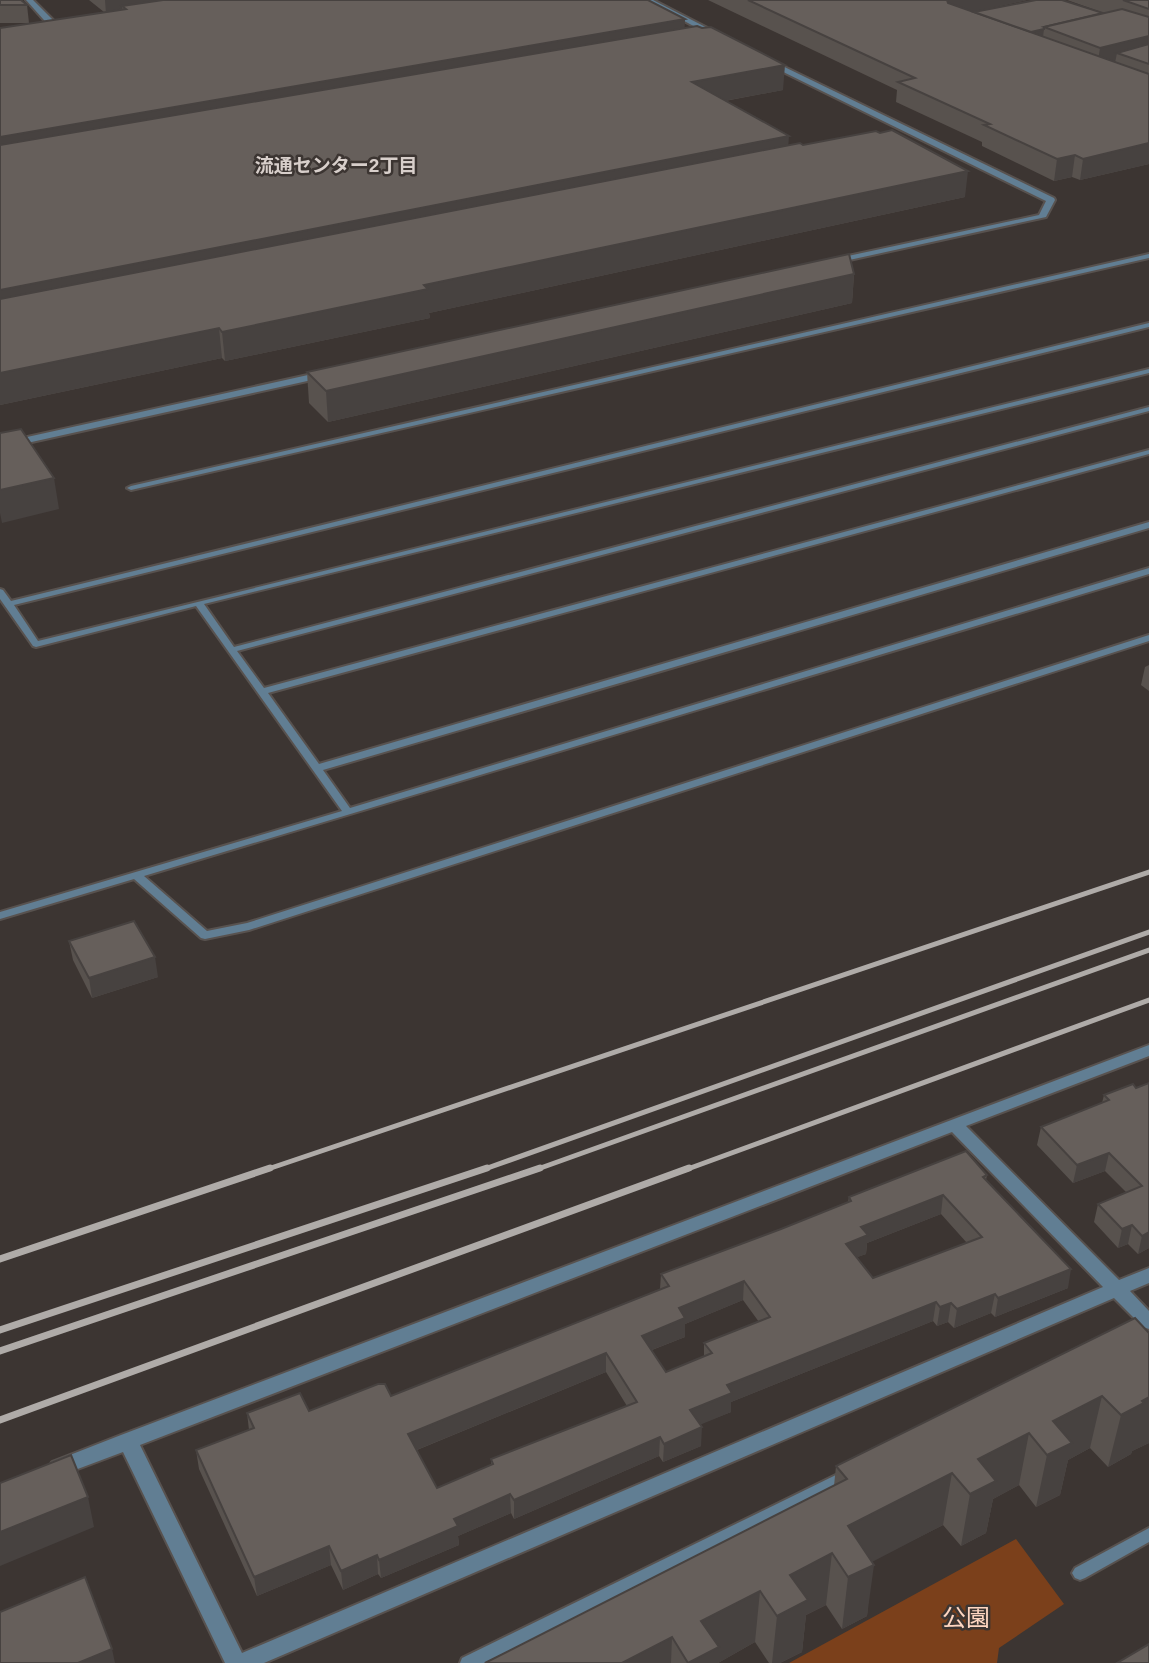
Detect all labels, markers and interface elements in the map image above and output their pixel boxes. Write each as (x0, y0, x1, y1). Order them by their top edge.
district label: 流通センター2丁目 (255, 155, 417, 176)
park label: 公園 (942, 1604, 990, 1631)

